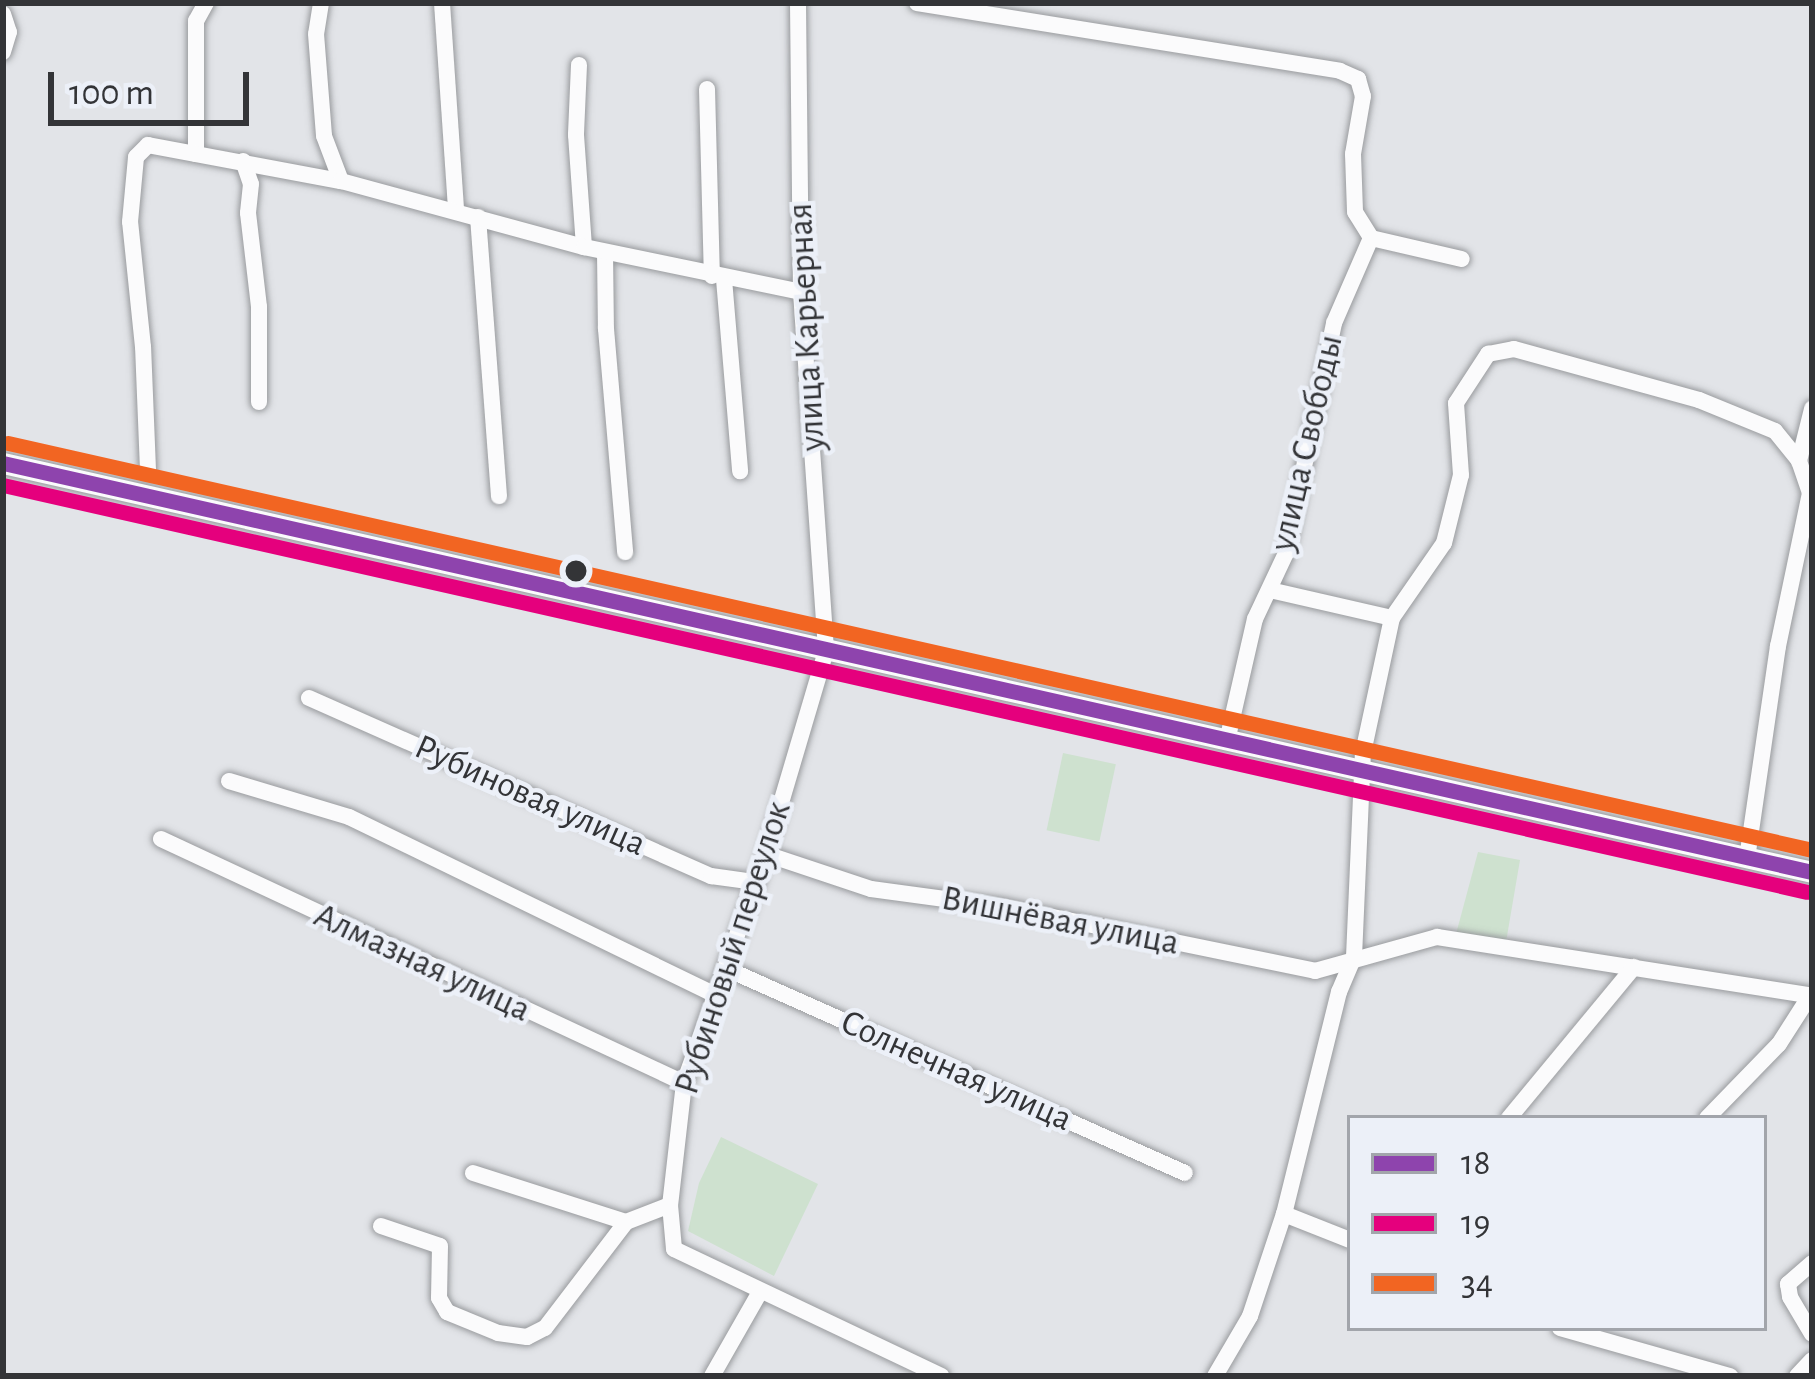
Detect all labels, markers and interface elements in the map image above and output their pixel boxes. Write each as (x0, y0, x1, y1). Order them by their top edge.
scale bar (54, 48, 255, 122)
text: 100 m (69, 75, 154, 111)
street label: улица Карьерная (779, 202, 835, 452)
street label: улица Свободы (1261, 331, 1353, 555)
unlabelled marker (565, 560, 587, 582)
street label: Рубиновая улица (408, 726, 652, 866)
street label: Рубиновый переулок (665, 796, 801, 1100)
street label: Вишнёвая улица (938, 877, 1182, 965)
street label: Алмазная улица (307, 894, 537, 1032)
street label: Солнечная улица (834, 1001, 1078, 1141)
legend (1347, 1115, 1767, 1331)
text: 18 (1461, 1145, 1490, 1181)
text: 19 (1461, 1205, 1490, 1241)
text: 34 (1461, 1265, 1493, 1301)

